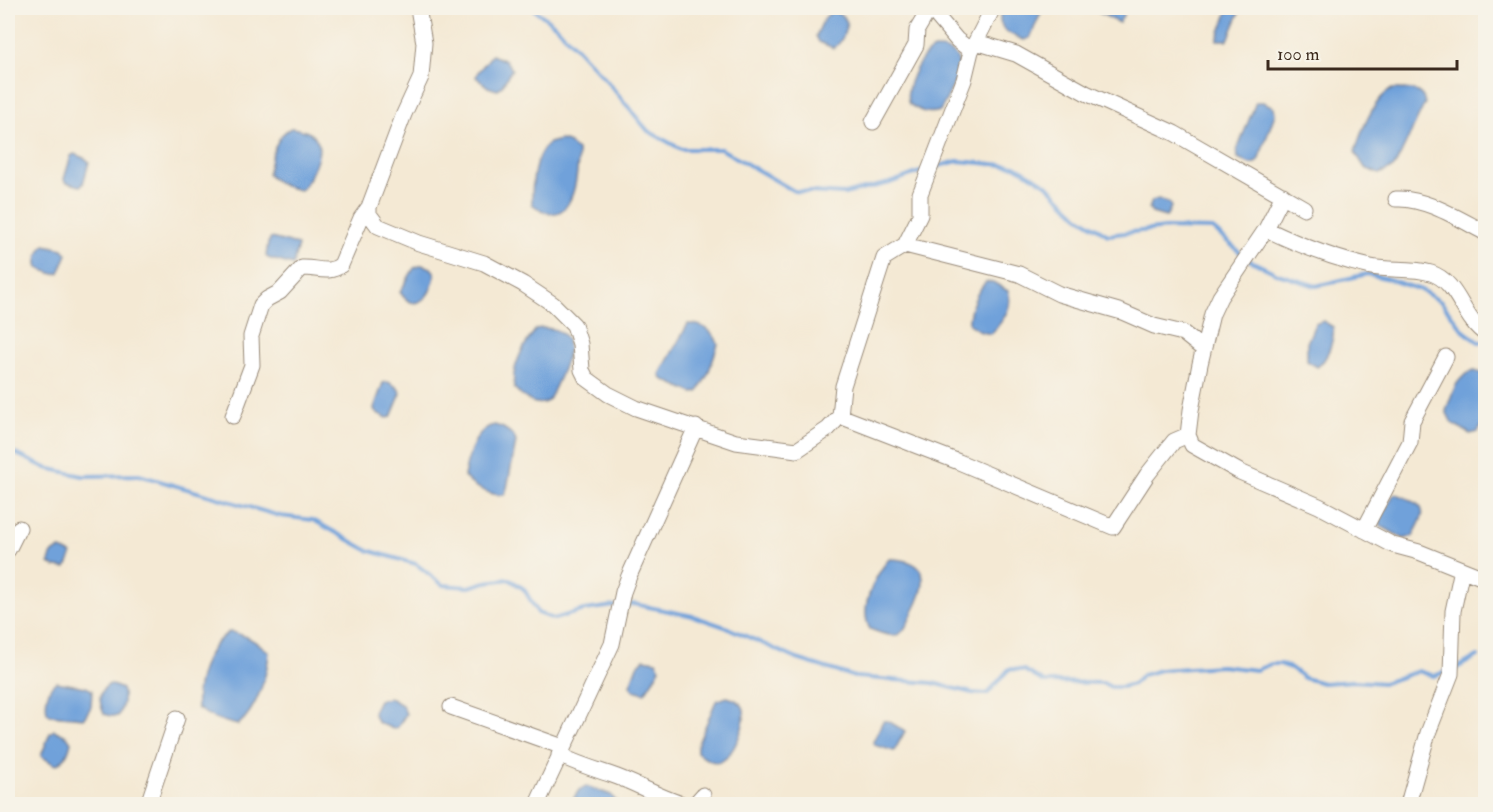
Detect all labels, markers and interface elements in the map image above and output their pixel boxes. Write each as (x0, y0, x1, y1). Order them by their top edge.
scale bar (1268, 33, 1457, 71)
text: 100 m (1277, 43, 1320, 66)

